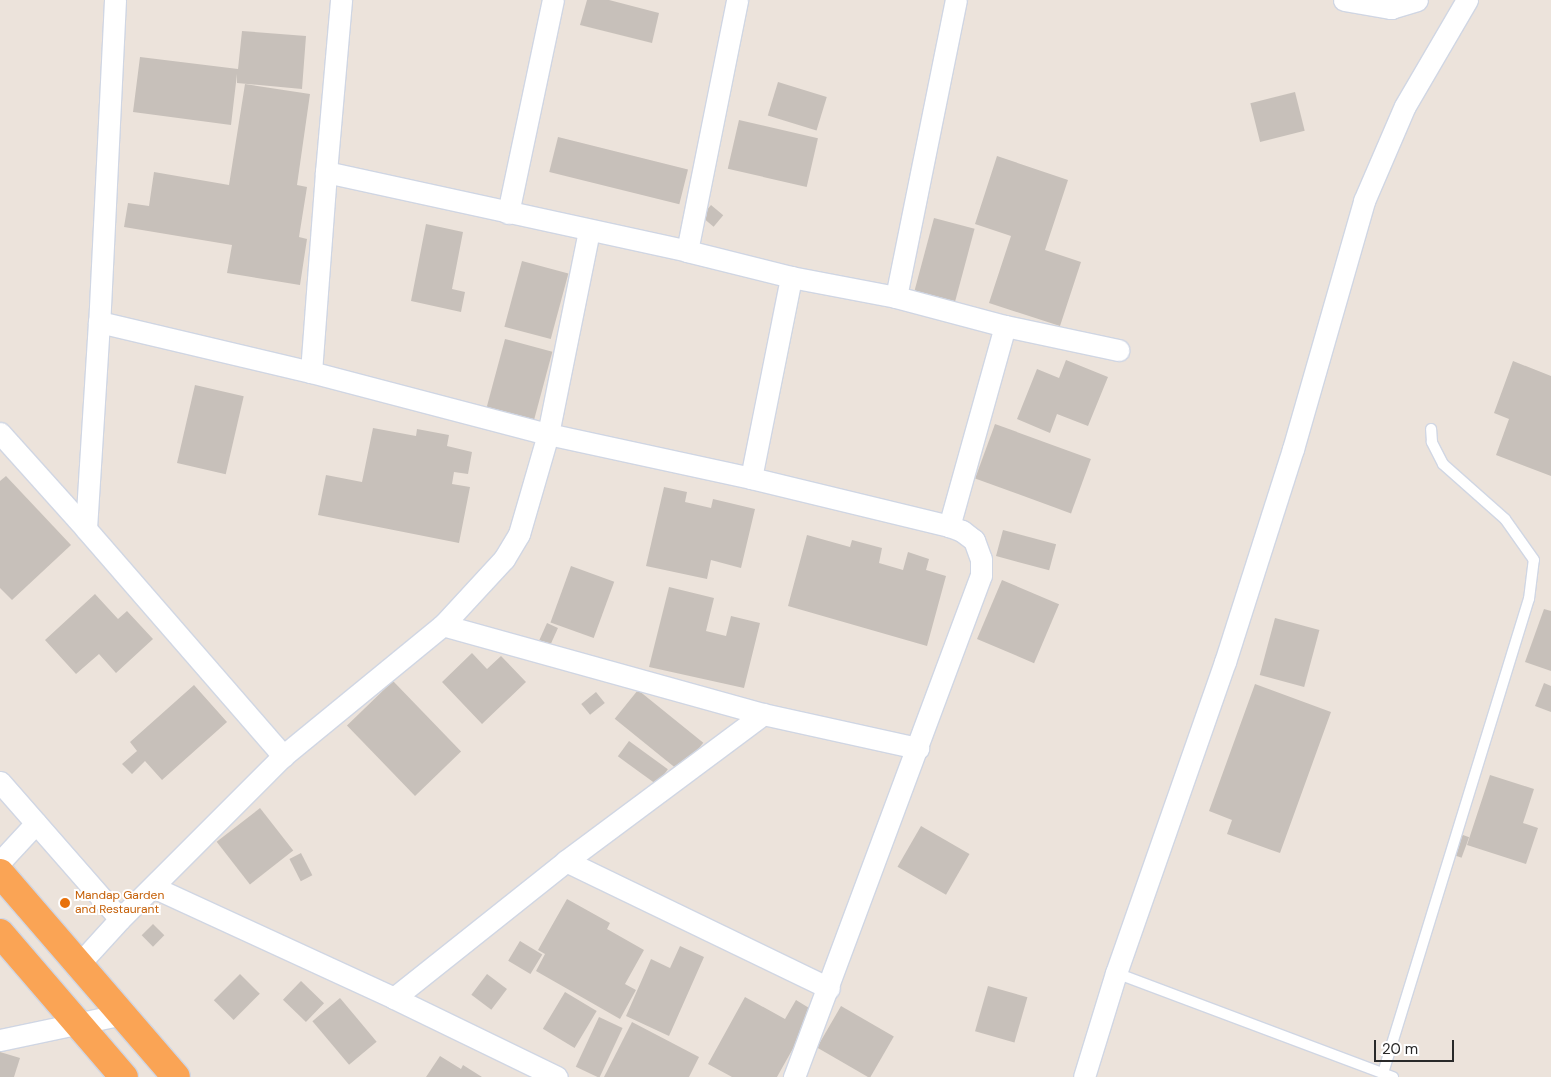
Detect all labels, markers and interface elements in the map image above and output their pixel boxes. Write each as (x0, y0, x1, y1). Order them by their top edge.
place label: Mandap Garden and Restaurant (75, 889, 164, 917)
marker: Mandap Garden and Restaurant (59, 897, 71, 909)
scale bar (1376, 1030, 1456, 1062)
text: 20 m (1382, 1039, 1418, 1059)

